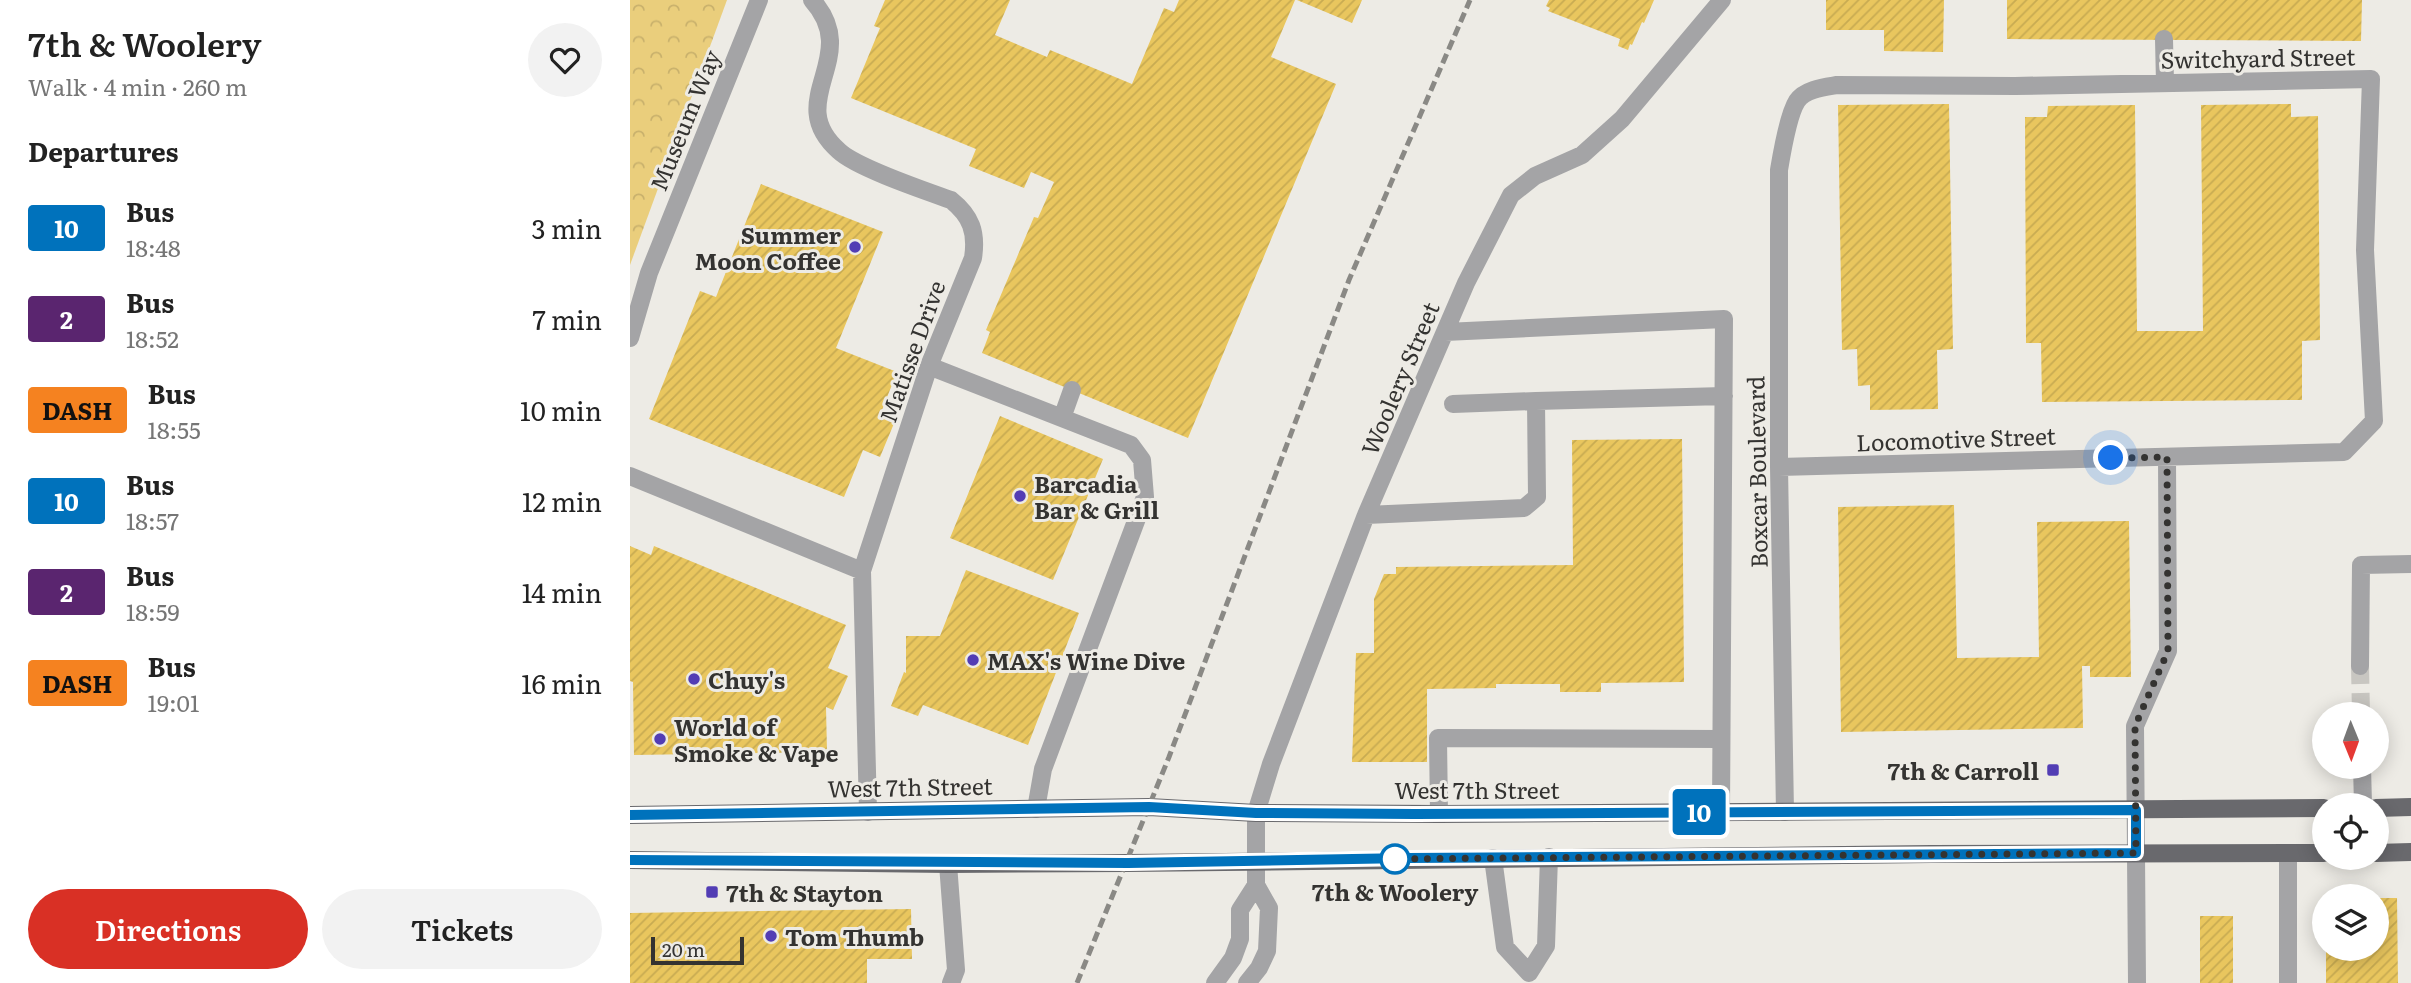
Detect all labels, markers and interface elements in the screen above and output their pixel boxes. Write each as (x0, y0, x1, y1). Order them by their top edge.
text: 7th & Woolery (28, 18, 262, 67)
button: heart (528, 23, 602, 97)
street label: Switchyard Street (2160, 38, 2356, 76)
street label: Museum Way (640, 44, 728, 196)
text: Walk · 4 min · 260 m (28, 69, 247, 103)
text: Departures (28, 131, 179, 170)
text: Bus (126, 191, 174, 230)
text: 3 min (532, 208, 602, 247)
text: 10 (54, 210, 79, 245)
place label: Summer Moon Coffee (695, 217, 842, 277)
text: 18:48 (126, 230, 181, 264)
marker: Summer Moon Coffee (847, 239, 863, 255)
street label: Matisse Drive (870, 275, 952, 427)
text: Bus (126, 282, 174, 321)
street label: Woolery Street (1351, 296, 1447, 460)
text: 7 min (533, 299, 602, 338)
text: 2 (60, 301, 73, 336)
text: 18:52 (126, 321, 179, 355)
text: Bus (148, 373, 196, 412)
street label: Boxcar Boulevard (1737, 376, 1775, 568)
text: 10 min (520, 390, 602, 429)
text: DASH (42, 392, 113, 427)
text: 18:55 (148, 412, 201, 446)
street label: Locomotive Street (1856, 418, 2057, 458)
your location (2093, 440, 2128, 475)
text: Bus (126, 464, 174, 503)
place label: Barcadia Bar & Grill (1034, 466, 1159, 526)
text: 12 min (522, 481, 602, 520)
text: 10 (54, 483, 79, 518)
marker: Barcadia Bar & Grill (1012, 488, 1028, 504)
text: 18:57 (126, 503, 179, 537)
text: Bus (126, 555, 174, 594)
text: 14 min (522, 572, 602, 611)
text: 2 (60, 574, 73, 609)
text: 18:59 (126, 594, 179, 628)
place label: MAX's Wine Dive (987, 643, 1185, 677)
text: Bus (148, 646, 196, 685)
marker: MAX's Wine Dive (965, 652, 981, 668)
place label: Chuy's (708, 662, 785, 696)
text: 16 min (521, 663, 602, 702)
text: DASH (42, 665, 113, 700)
marker: Chuy's (686, 671, 702, 687)
text: 19:01 (148, 685, 199, 719)
north arrow (2312, 702, 2389, 779)
map controls (2312, 702, 2389, 961)
place label: World of Smoke & Vape (674, 709, 839, 769)
marker: World of Smoke & Vape (652, 731, 668, 747)
place label: 7th & Carroll (1887, 753, 2039, 787)
marker: 7th & Carroll (2045, 762, 2061, 778)
street label: West 7th Street (827, 768, 994, 804)
street label: West 7th Street (1394, 772, 1560, 806)
line badge: 10 (1668, 789, 1730, 835)
button: locate (2312, 793, 2389, 870)
text: 10 (1687, 794, 1711, 829)
marker: 7th & Woolery (1380, 844, 1410, 874)
place label: 7th & Woolery (1312, 874, 1478, 908)
place label: 7th & Stayton (726, 875, 883, 909)
marker: 7th & Stayton (704, 884, 720, 900)
button: layers (2312, 884, 2389, 961)
button: Directions (28, 889, 308, 969)
button: Tickets (322, 889, 602, 969)
place label: Tom Thumb (785, 919, 924, 953)
marker: Tom Thumb (763, 928, 779, 944)
scale bar (651, 934, 744, 966)
text: 20 m (662, 935, 705, 963)

